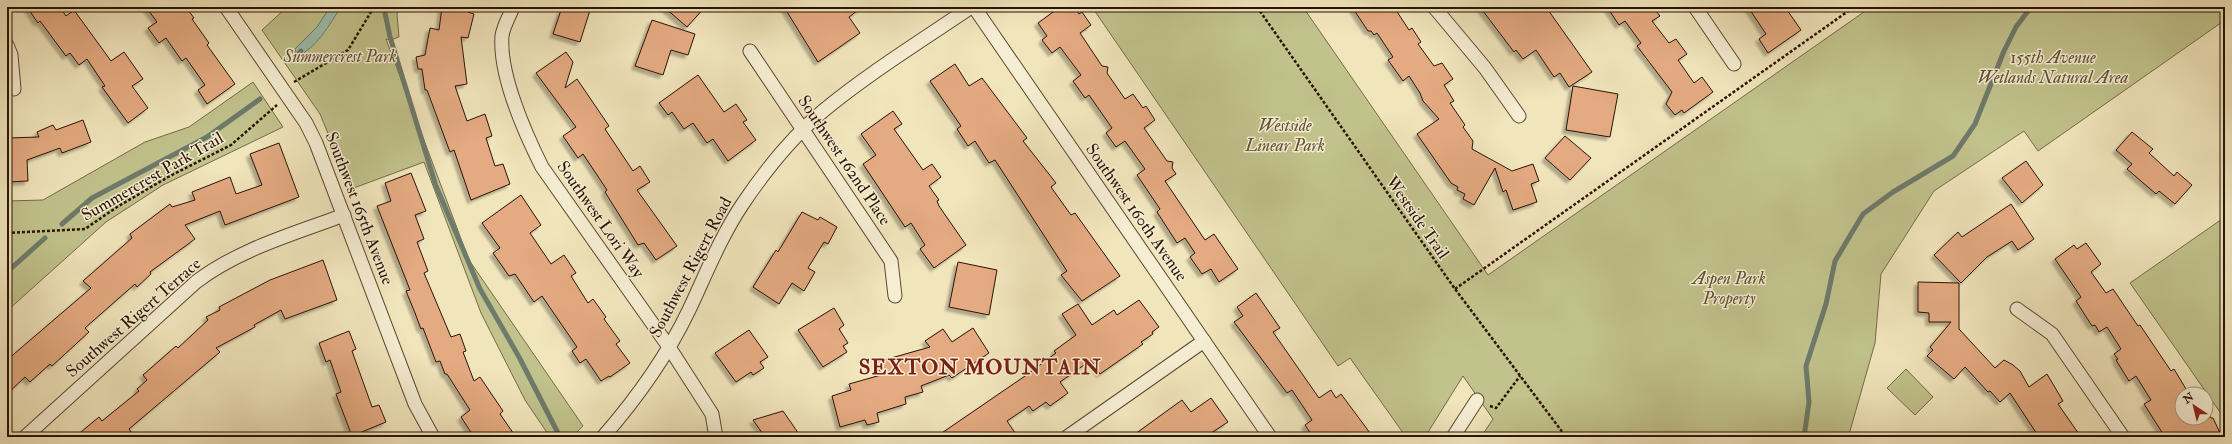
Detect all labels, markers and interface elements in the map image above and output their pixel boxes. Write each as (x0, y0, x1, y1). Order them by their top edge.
park label: Summercrest Park (283, 46, 397, 67)
park label: 155th Avenue Wetlands Natural Area (1978, 47, 2129, 88)
street label: Southwest 162nd Place (793, 91, 896, 229)
park label: Westside Linear Park (1244, 115, 1325, 156)
street label: Summercrest Park Trail (77, 127, 228, 226)
street label: Southwest 165th Avenue (321, 129, 398, 288)
street label: Southwest 160th Avenue (1081, 139, 1192, 285)
street label: Southwest Lori Way (552, 157, 649, 283)
street label: Westside Trail (1381, 171, 1454, 263)
street label: Southwest Rigert Road (645, 193, 737, 341)
street label: Southwest Rigert Terrace (62, 253, 205, 382)
park label: Aspen Park Property (1690, 268, 1766, 309)
district label: SEXTON MOUNTAIN (859, 354, 1102, 381)
north arrow (2174, 386, 2214, 426)
text: N (2180, 389, 2197, 407)

